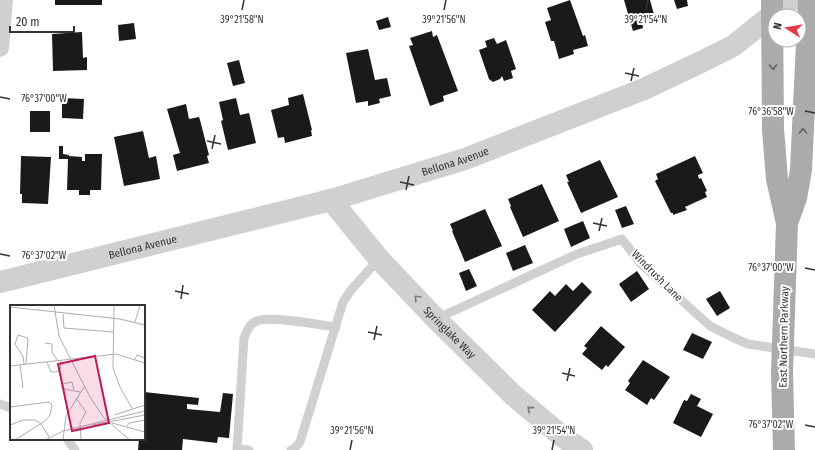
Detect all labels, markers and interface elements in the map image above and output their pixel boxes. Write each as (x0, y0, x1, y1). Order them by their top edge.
scale bar (10, 8, 74, 34)
north arrow (767, 8, 807, 48)
text: 39°21'58"N (220, 14, 264, 26)
text: 39°21'56"N (422, 14, 466, 26)
text: 39°21'54"N (625, 14, 667, 26)
text: 20 m (16, 15, 40, 29)
text: N (771, 21, 785, 31)
one-way arrow (769, 64, 777, 70)
text: 76°37'00"W (21, 93, 67, 105)
text: 76°36'58"W (748, 106, 794, 118)
one-way arrow (798, 128, 807, 134)
street label: Bellona Avenue (420, 144, 490, 178)
street label: Bellona Avenue (107, 232, 178, 261)
street label: Windrush Lane (629, 248, 685, 304)
text: 76°37'02"W (22, 250, 67, 262)
text: 76°37'00"W (748, 262, 794, 274)
street label: East Northern Parkway (777, 286, 791, 388)
one-way arrow (415, 296, 422, 303)
street label: Springlake Way (421, 304, 479, 361)
inset map (10, 305, 145, 440)
one-way arrow (527, 406, 534, 413)
text: 76°37'02"W (749, 419, 794, 431)
text: 39°21'56"N (330, 425, 374, 437)
text: 39°21'54"N (533, 425, 575, 437)

